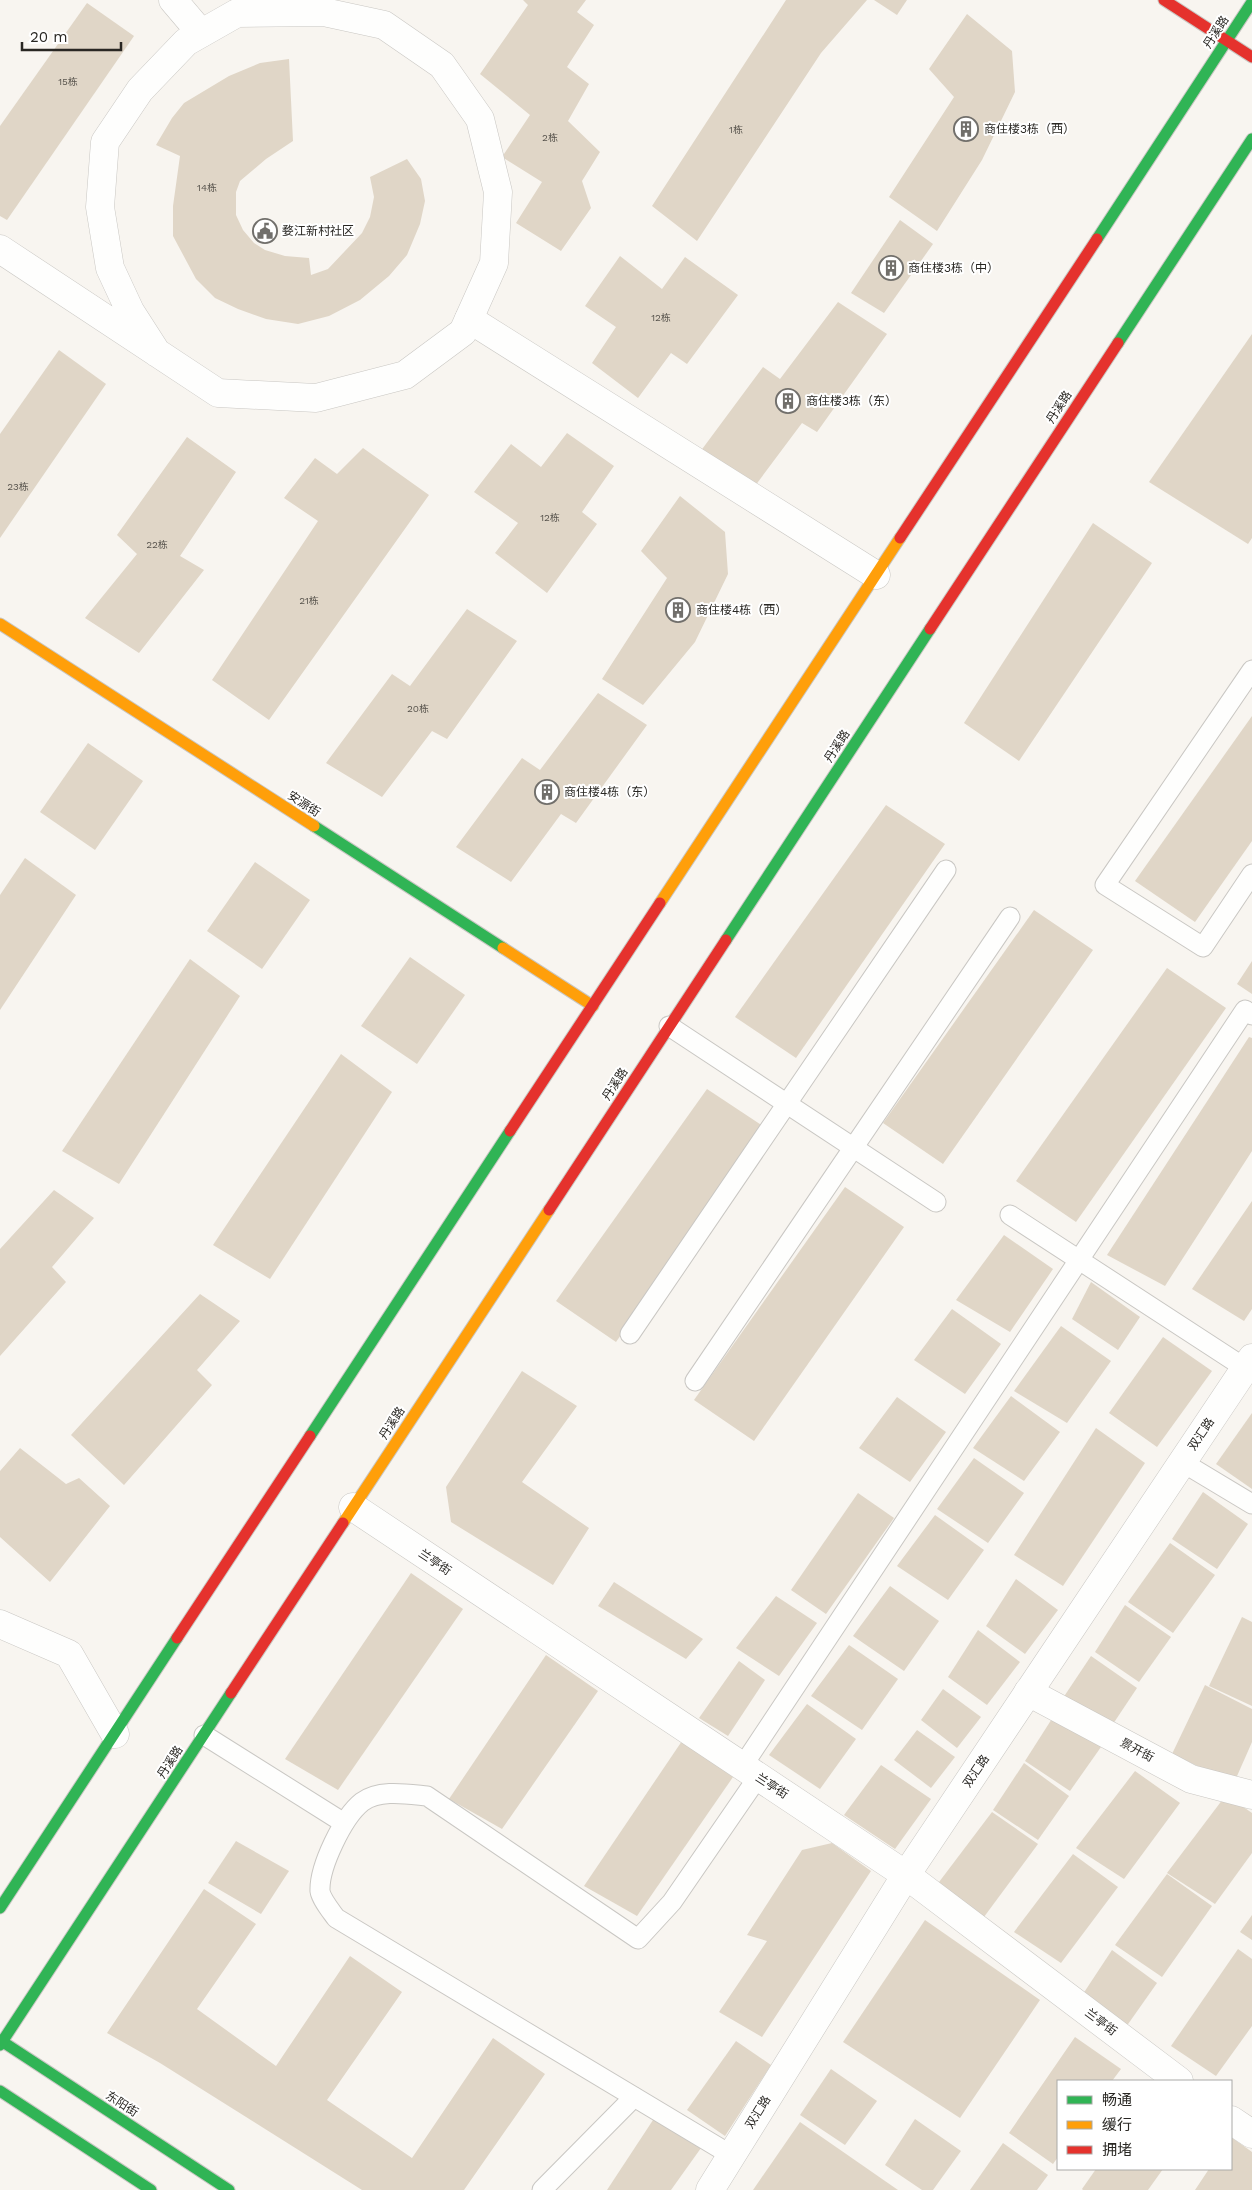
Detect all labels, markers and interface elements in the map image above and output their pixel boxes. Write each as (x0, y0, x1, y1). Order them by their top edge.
street label: 丹溪路 (1200, 13, 1232, 51)
scale bar (22, 20, 121, 52)
text: 20 m (30, 28, 68, 46)
house number: 15栋 (58, 76, 78, 87)
building icon: 商住楼3栋（西） (953, 116, 979, 142)
place label: 商住楼3栋（西） (984, 122, 1075, 136)
house number: 1栋 (729, 124, 743, 135)
house number: 2栋 (542, 132, 558, 143)
house number: 14栋 (197, 182, 217, 193)
public building icon: 婺江新村社区 (252, 218, 278, 244)
place label: 婺江新村社区 (282, 224, 354, 238)
building icon: 商住楼3栋（中） (878, 255, 904, 281)
place label: 商住楼3栋（中） (908, 261, 999, 275)
house number: 12栋 (651, 312, 671, 323)
building icon: 商住楼3栋（东） (775, 388, 801, 414)
street label: 丹溪路 (1043, 388, 1075, 426)
place label: 商住楼3栋（东） (806, 394, 897, 408)
house number: 23栋 (7, 481, 29, 492)
house number: 12栋 (540, 512, 560, 523)
house number: 22栋 (146, 539, 168, 550)
house number: 21栋 (299, 595, 319, 606)
building icon: 商住楼4栋（西） (665, 597, 691, 623)
place label: 商住楼4栋（西） (696, 603, 787, 617)
house number: 20栋 (407, 703, 429, 714)
street label: 丹溪路 (821, 727, 853, 765)
building icon: 商住楼4栋（东） (534, 779, 560, 805)
place label: 商住楼4栋（东） (564, 785, 655, 799)
street label: 安源街 (285, 788, 323, 820)
street label: 丹溪路 (599, 1065, 631, 1103)
street label: 丹溪路 (376, 1404, 408, 1442)
street label: 双汇路 (1185, 1415, 1217, 1453)
street label: 兰亭街 (416, 1546, 454, 1578)
street label: 景开街 (1118, 1735, 1156, 1765)
street label: 丹溪路 (154, 1743, 186, 1781)
street label: 双汇路 (960, 1752, 992, 1790)
street label: 兰亭街 (753, 1770, 791, 1802)
street label: 兰亭街 (1082, 2006, 1120, 2038)
legend (1057, 2080, 1232, 2170)
street label: 东阳街 (103, 2088, 141, 2120)
text: 畅通 (1102, 2091, 1132, 2109)
street label: 双汇路 (743, 2093, 773, 2131)
text: 缓行 (1102, 2116, 1132, 2134)
text: 拥堵 (1102, 2141, 1132, 2159)

